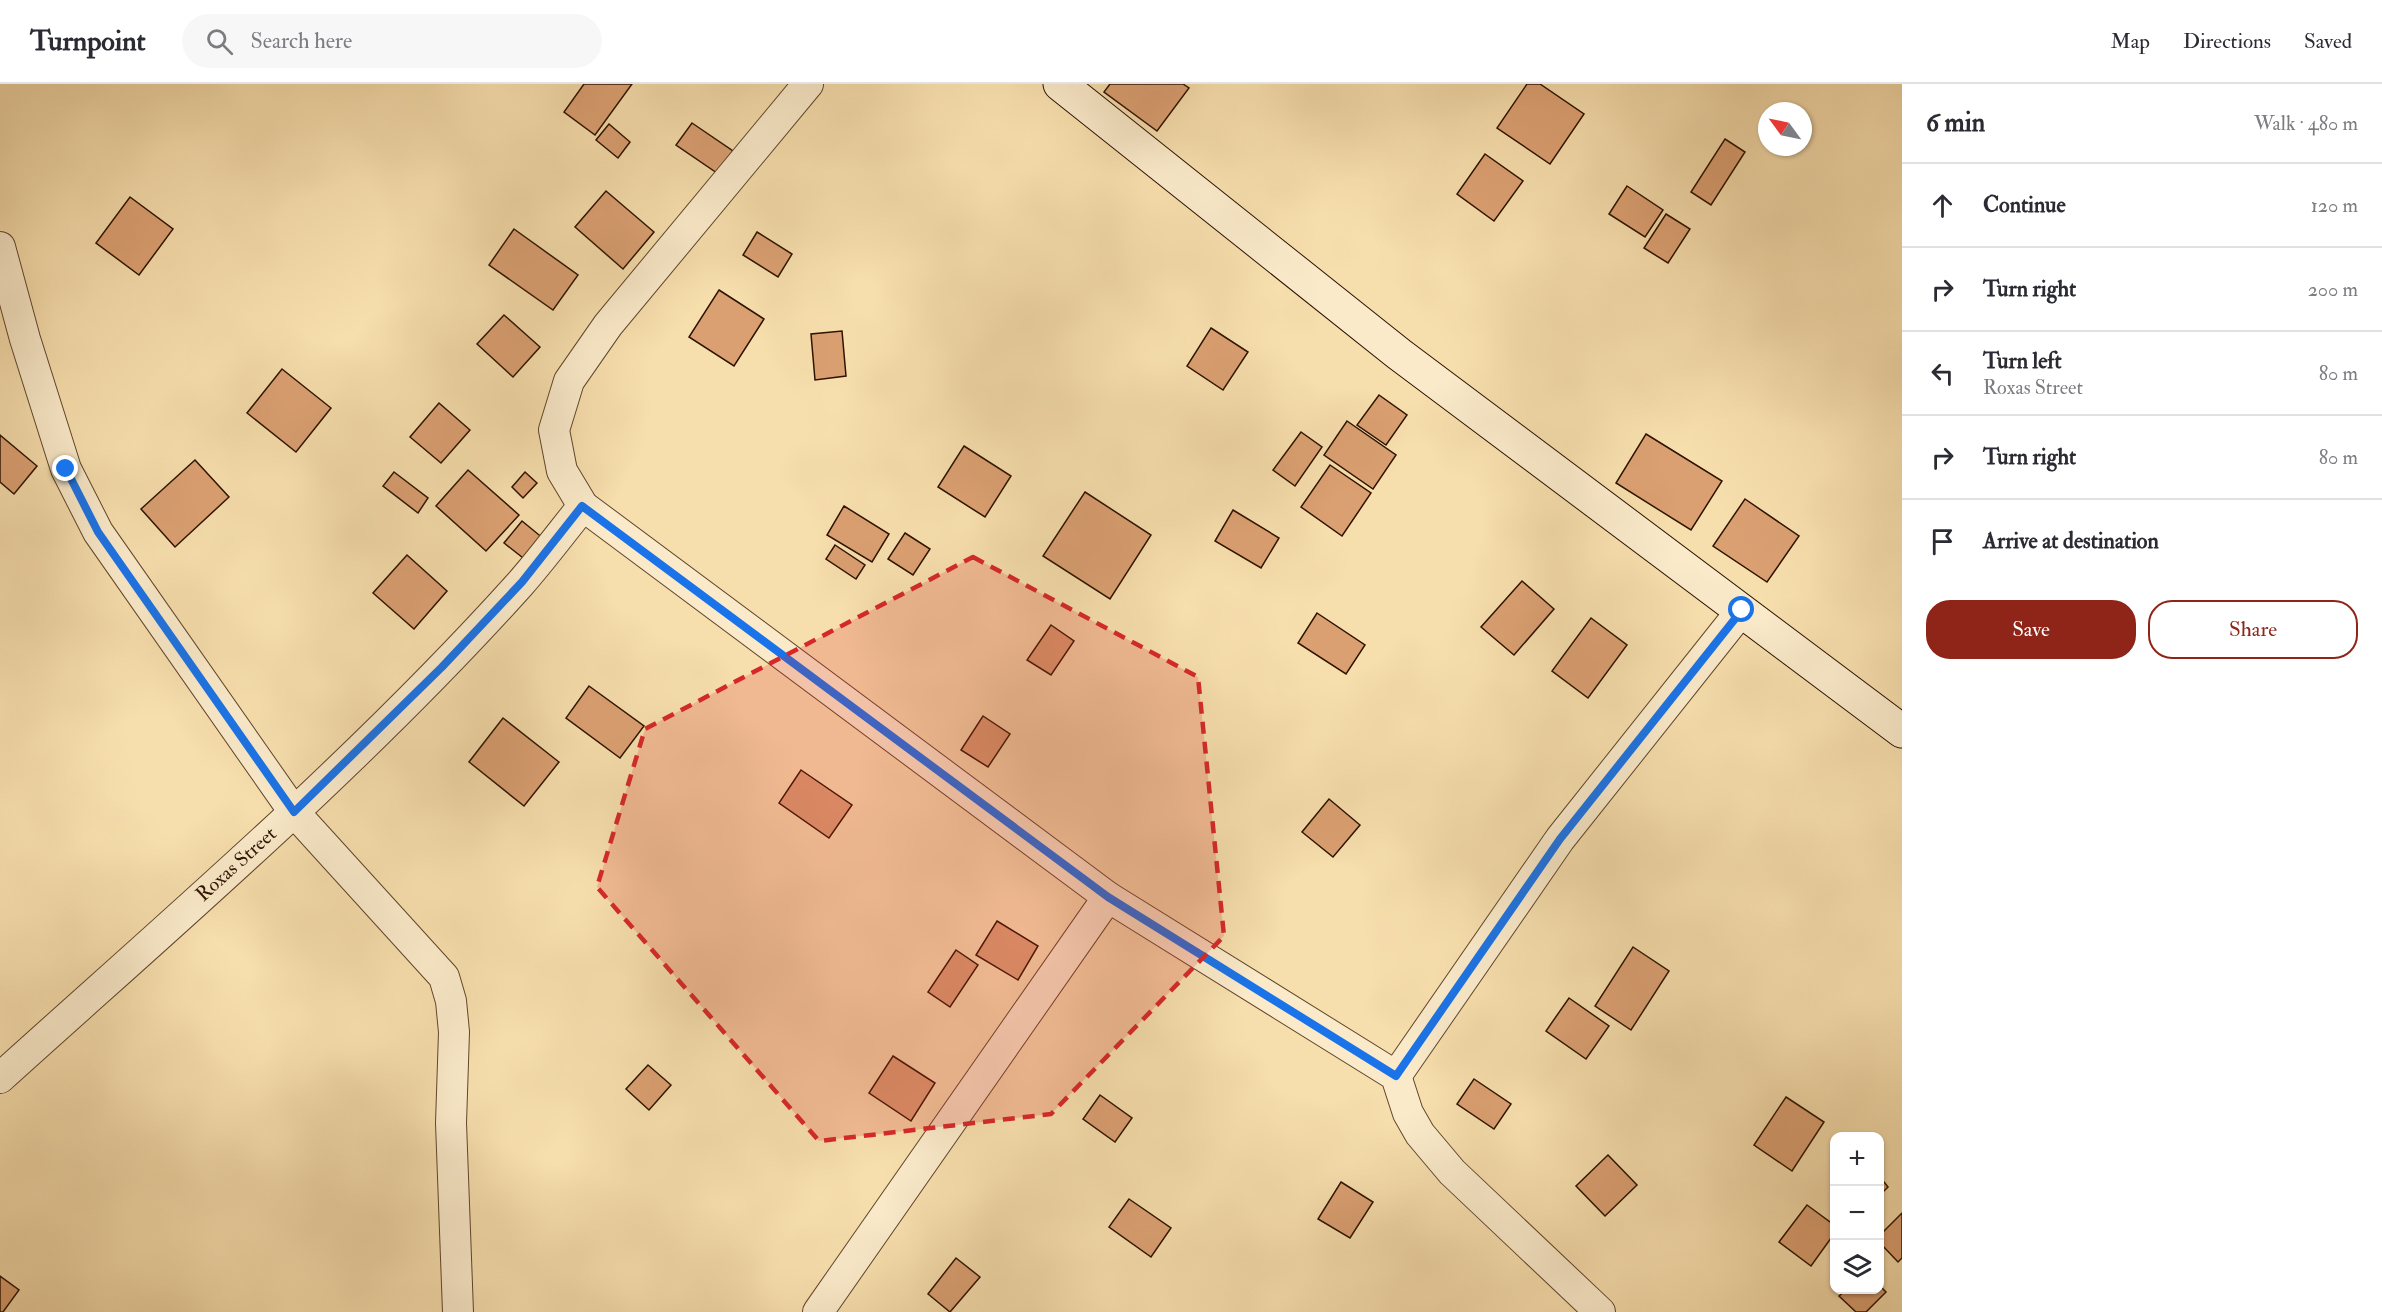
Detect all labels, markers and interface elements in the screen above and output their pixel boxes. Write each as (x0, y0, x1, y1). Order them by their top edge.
search box (182, 14, 602, 68)
text: Turnpoint (30, 24, 146, 59)
icon: search (203, 25, 236, 58)
text: Search here (251, 27, 352, 55)
text: Map (2110, 28, 2150, 55)
text: Directions (2183, 28, 2271, 55)
text: Saved (2304, 28, 2352, 55)
north arrow (1758, 102, 1812, 156)
text: 6 min (1926, 107, 1985, 139)
text: Walk · 480 m (2254, 111, 2358, 136)
icon: ahead (1926, 189, 1959, 222)
text: Continue (1983, 191, 2066, 219)
text: 120 m (2311, 193, 2358, 218)
icon: right (1926, 273, 1959, 306)
text: Turn right (1983, 275, 2076, 303)
text: 200 m (2308, 277, 2358, 302)
text: Turn left (1983, 347, 2062, 375)
icon: left (1926, 357, 1959, 390)
text: 80 m (2319, 361, 2358, 386)
text: Roxas Street (1983, 375, 2083, 400)
icon: right (1926, 441, 1959, 474)
text: Turn right (1983, 443, 2076, 471)
text: 80 m (2319, 445, 2358, 470)
route end (52, 455, 78, 481)
icon: arrive (1926, 525, 1959, 558)
text: Arrive at destination (1983, 527, 2159, 555)
route start (1728, 596, 1754, 622)
button: Save (1926, 600, 2136, 659)
button: Share (2148, 600, 2358, 659)
street label: Roxas Street (191, 821, 282, 907)
map controls (1830, 1132, 1884, 1294)
button: + (1830, 1132, 1884, 1186)
button: − (1830, 1186, 1884, 1240)
button: layers (1830, 1240, 1884, 1294)

